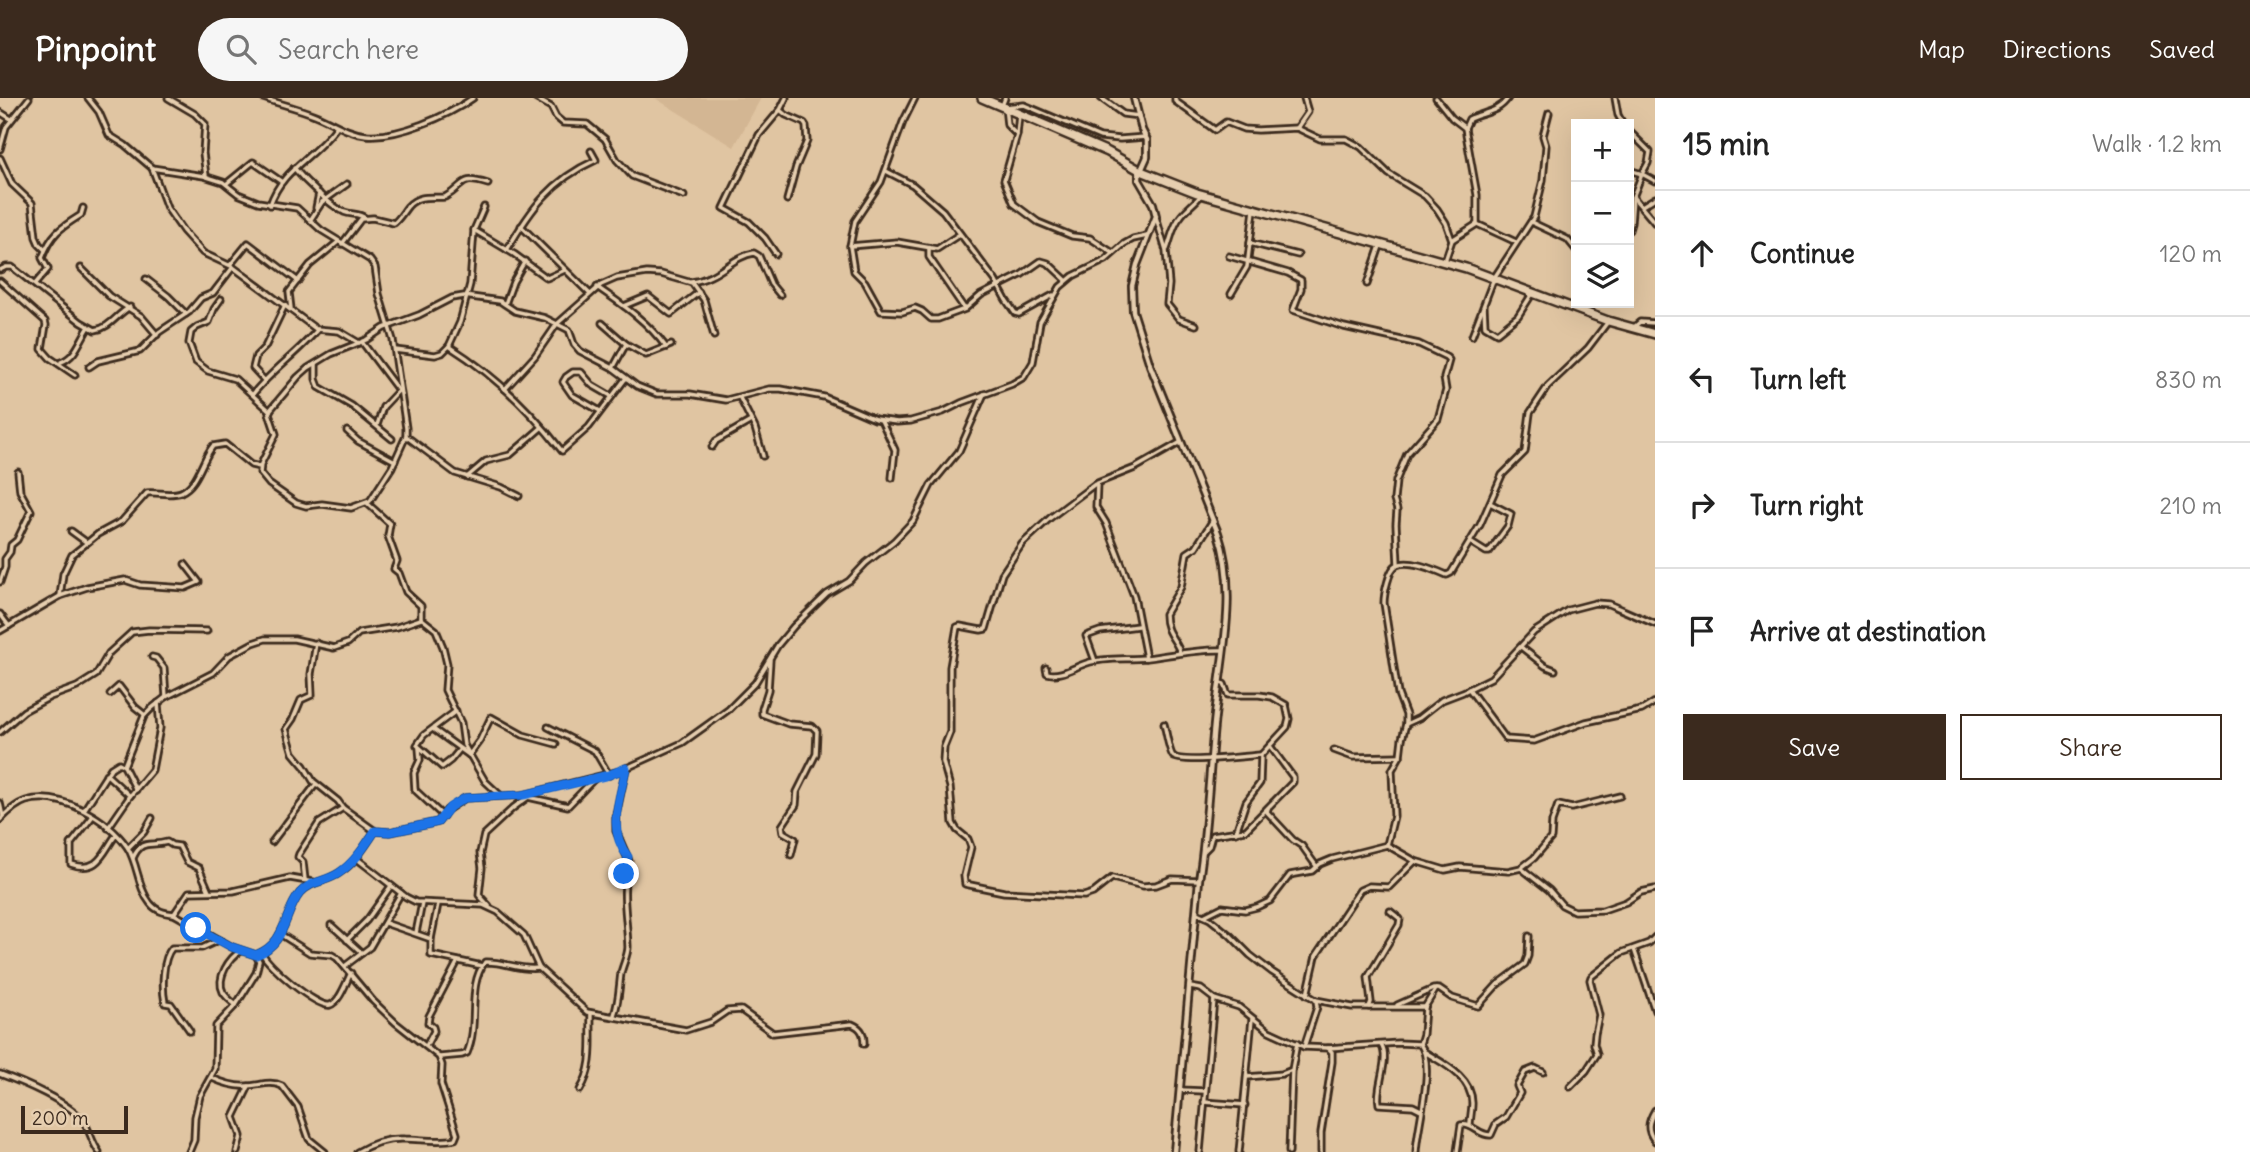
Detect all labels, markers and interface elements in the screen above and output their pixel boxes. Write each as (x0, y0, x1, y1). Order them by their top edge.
search box (198, 18, 688, 81)
text: Pinpoint (35, 28, 156, 70)
icon: search (222, 30, 260, 68)
text: Search here (278, 33, 419, 66)
text: Map (1918, 34, 1965, 64)
text: Directions (2003, 34, 2111, 64)
text: Saved (2149, 34, 2215, 64)
map controls (1571, 119, 1634, 308)
button: + (1571, 119, 1634, 182)
text: 15 min (1683, 125, 1770, 163)
text: Walk · 1.2 km (2092, 129, 2222, 158)
button: − (1571, 182, 1634, 245)
icon: ahead (1683, 234, 1721, 272)
text: Continue (1750, 237, 1855, 270)
text: 120 m (2159, 239, 2222, 268)
button: layers (1571, 245, 1634, 308)
icon: left (1683, 360, 1721, 398)
text: Turn left (1750, 363, 1846, 396)
text: 830 m (2155, 365, 2222, 394)
icon: right (1683, 486, 1721, 524)
text: Turn right (1750, 489, 1863, 522)
text: 210 m (2159, 491, 2222, 520)
icon: arrive (1683, 612, 1721, 650)
text: Arrive at destination (1750, 615, 1986, 648)
button: Save (1683, 714, 1946, 780)
button: Share (1960, 714, 2222, 780)
route end (608, 858, 639, 889)
route start (180, 912, 211, 943)
scale bar (21, 1103, 128, 1135)
text: 200 m (32, 1106, 89, 1130)

